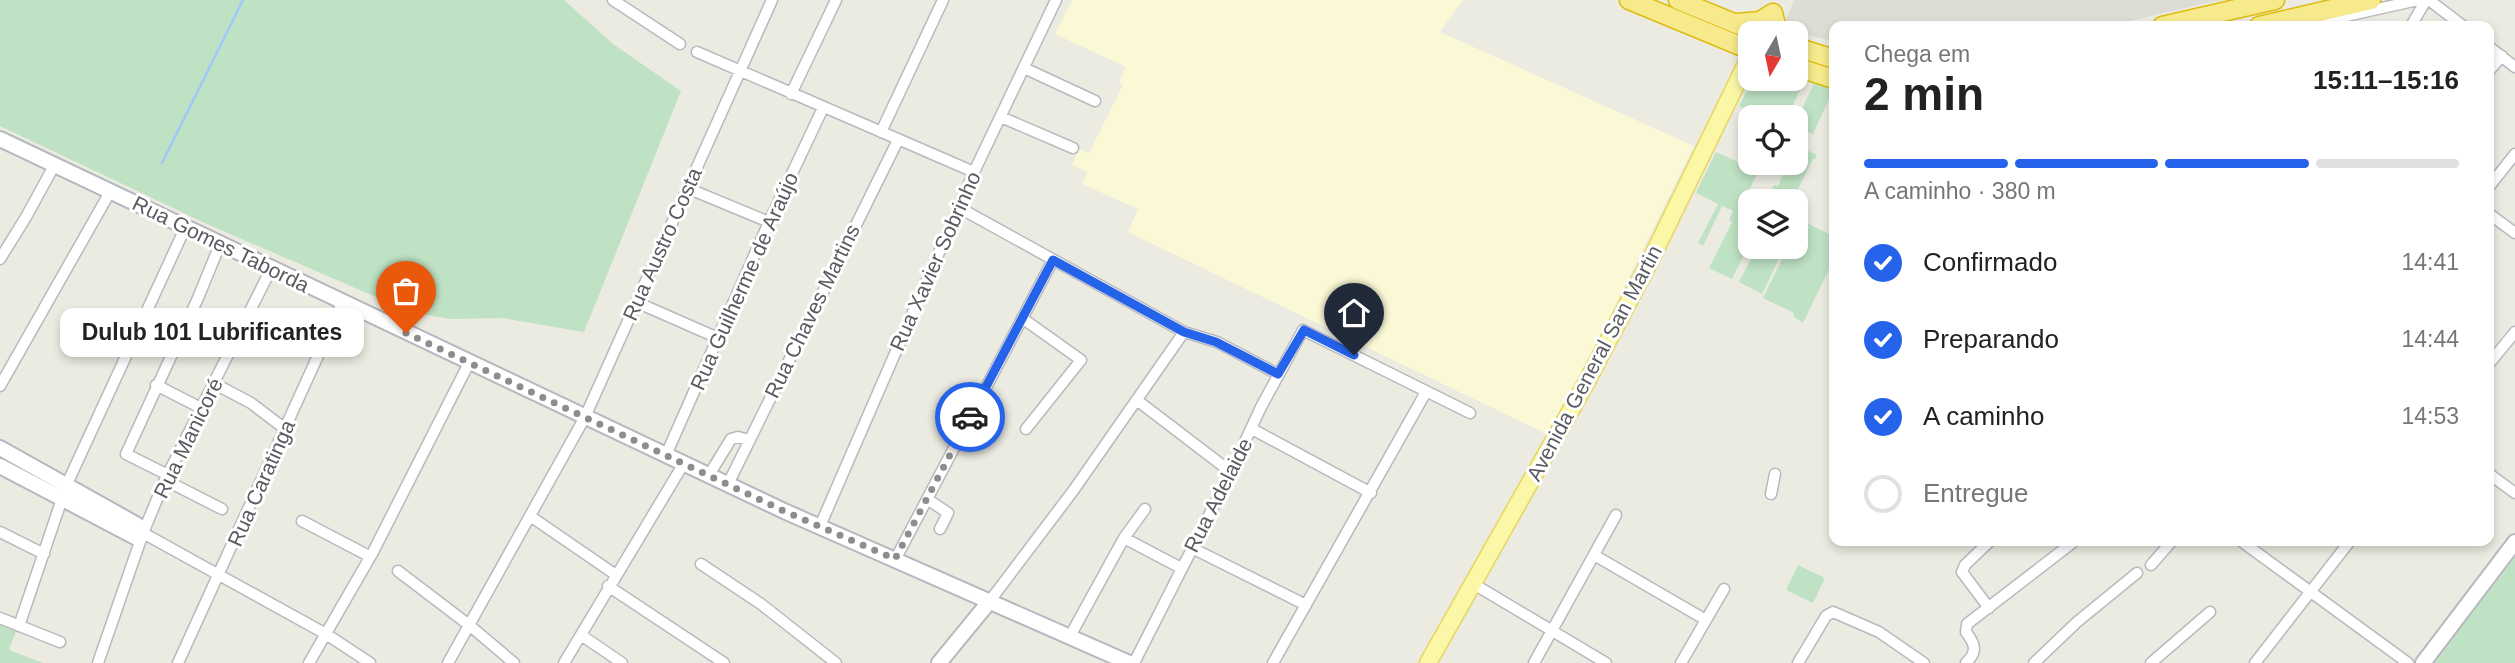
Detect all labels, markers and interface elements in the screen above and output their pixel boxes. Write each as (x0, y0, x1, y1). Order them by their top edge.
north arrow (1738, 21, 1808, 91)
map controls (1738, 21, 1808, 259)
text: Chega em (1864, 41, 1970, 67)
text: 15:11–15:16 (2313, 65, 2459, 95)
text: 2 min (1864, 68, 1984, 120)
button: locate (1738, 105, 1808, 175)
street label: Rua Austro Costa (618, 164, 706, 324)
street label: Rua Xavier Sobrinho (885, 168, 985, 354)
street label: Rua Guilherme de Araújo (686, 169, 802, 393)
text: A caminho · 380 m (1864, 178, 2056, 204)
button: layers (1738, 189, 1808, 259)
street label: Rua Gomes Taborda (129, 191, 313, 297)
street label: Rua Chaves Martins (760, 220, 864, 402)
street label: Avenida General San Martin (1522, 241, 1666, 485)
icon: check (1864, 244, 1902, 282)
text: Confirmado (1923, 247, 2057, 277)
text: 14:41 (2401, 249, 2459, 275)
pin (376, 261, 436, 333)
icon: bag (387, 272, 425, 310)
pin (1324, 283, 1384, 355)
icon: home (1335, 294, 1373, 332)
callout: Dulub 101 Lubrificantes (60, 308, 364, 358)
text: Dulub 101 Lubrificantes (82, 319, 342, 345)
icon: check (1864, 321, 1902, 359)
text: Preparando (1923, 324, 2059, 354)
text: 14:44 (2401, 326, 2459, 352)
street label: Rua Manicoré (149, 374, 227, 502)
courier (935, 382, 1005, 452)
icon: car (951, 398, 989, 436)
icon: check (1864, 398, 1902, 436)
text: A caminho (1923, 401, 2044, 431)
text: 14:53 (2401, 403, 2459, 429)
street label: Rua Caratinga (223, 416, 299, 550)
street label: Rua Adelaide (1179, 434, 1257, 556)
text: Entregue (1923, 478, 2029, 508)

